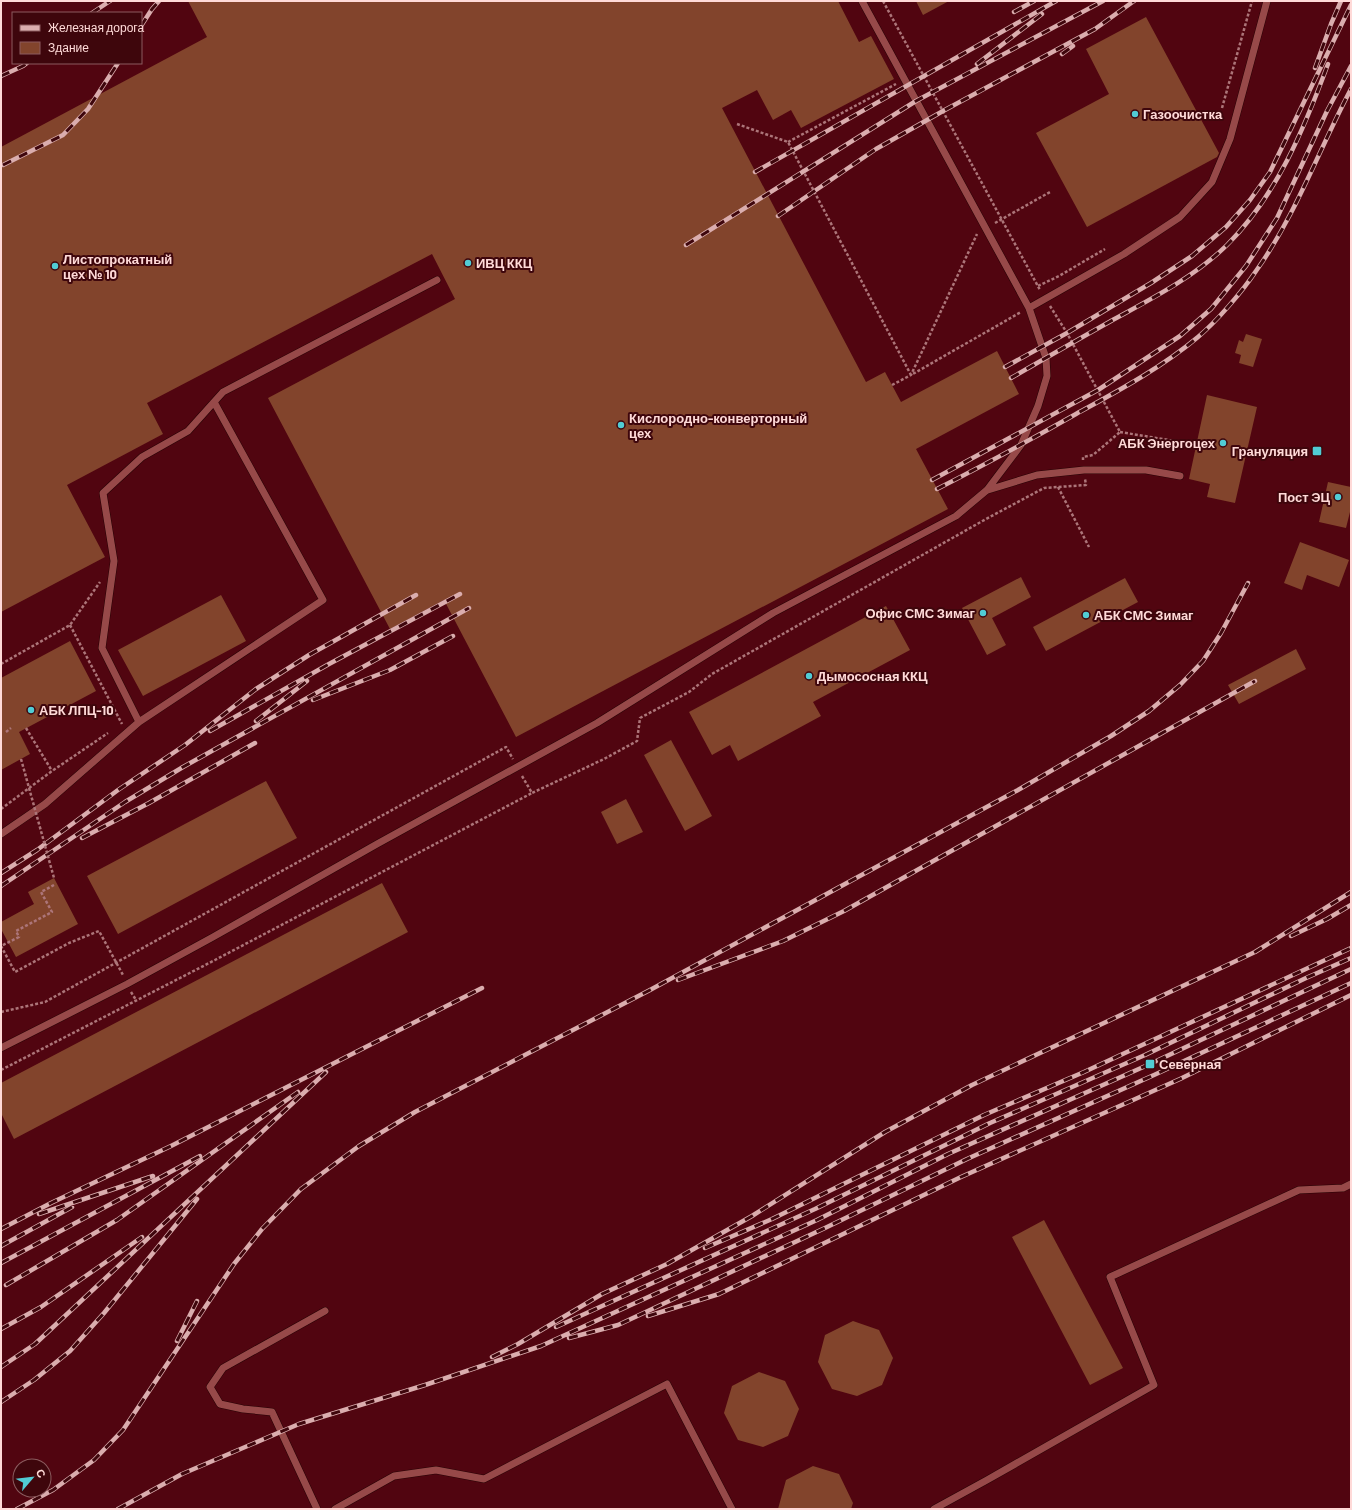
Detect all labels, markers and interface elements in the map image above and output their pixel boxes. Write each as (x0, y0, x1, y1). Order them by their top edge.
legend (12, 12, 142, 64)
text: Железная дорога (48, 20, 144, 35)
text: Здание (48, 40, 89, 55)
place label: Газоочистка (1143, 106, 1223, 122)
marker: Газоочистка (1130, 109, 1140, 119)
place label: Листопрокатный цех № 10 (63, 251, 172, 282)
place label: ИВЦ ККЦ (476, 255, 533, 271)
marker: ИВЦ ККЦ (463, 258, 473, 268)
marker: Листопрокатный цех № 10 (50, 261, 60, 271)
place label: Кислородно-конверторный цех (629, 410, 807, 441)
marker: Кислородно-конверторный цех (616, 420, 626, 430)
place label: АБК Энергоцех (1118, 435, 1216, 451)
marker: АБК Энергоцех (1218, 438, 1228, 448)
place label: Грануляция (1232, 443, 1308, 459)
marker: Грануляция (1311, 445, 1323, 457)
place label: Пост ЭЦ (1278, 489, 1330, 505)
marker: Пост ЭЦ (1333, 492, 1343, 502)
place label: Офис СМС Зимаг (865, 605, 976, 621)
place label: АБК СМС Зимаг (1094, 607, 1194, 623)
marker: Офис СМС Зимаг (978, 608, 988, 618)
marker: АБК СМС Зимаг (1081, 610, 1091, 620)
place label: Дымососная ККЦ (817, 668, 928, 684)
marker: Дымососная ККЦ (804, 671, 814, 681)
place label: АБК ЛПЦ-10 (39, 702, 114, 718)
marker: АБК ЛПЦ-10 (26, 705, 36, 715)
place label: Северная (1159, 1056, 1221, 1072)
marker: Северная (1144, 1058, 1156, 1070)
north arrow (12, 1458, 52, 1498)
text: С (34, 1467, 49, 1480)

